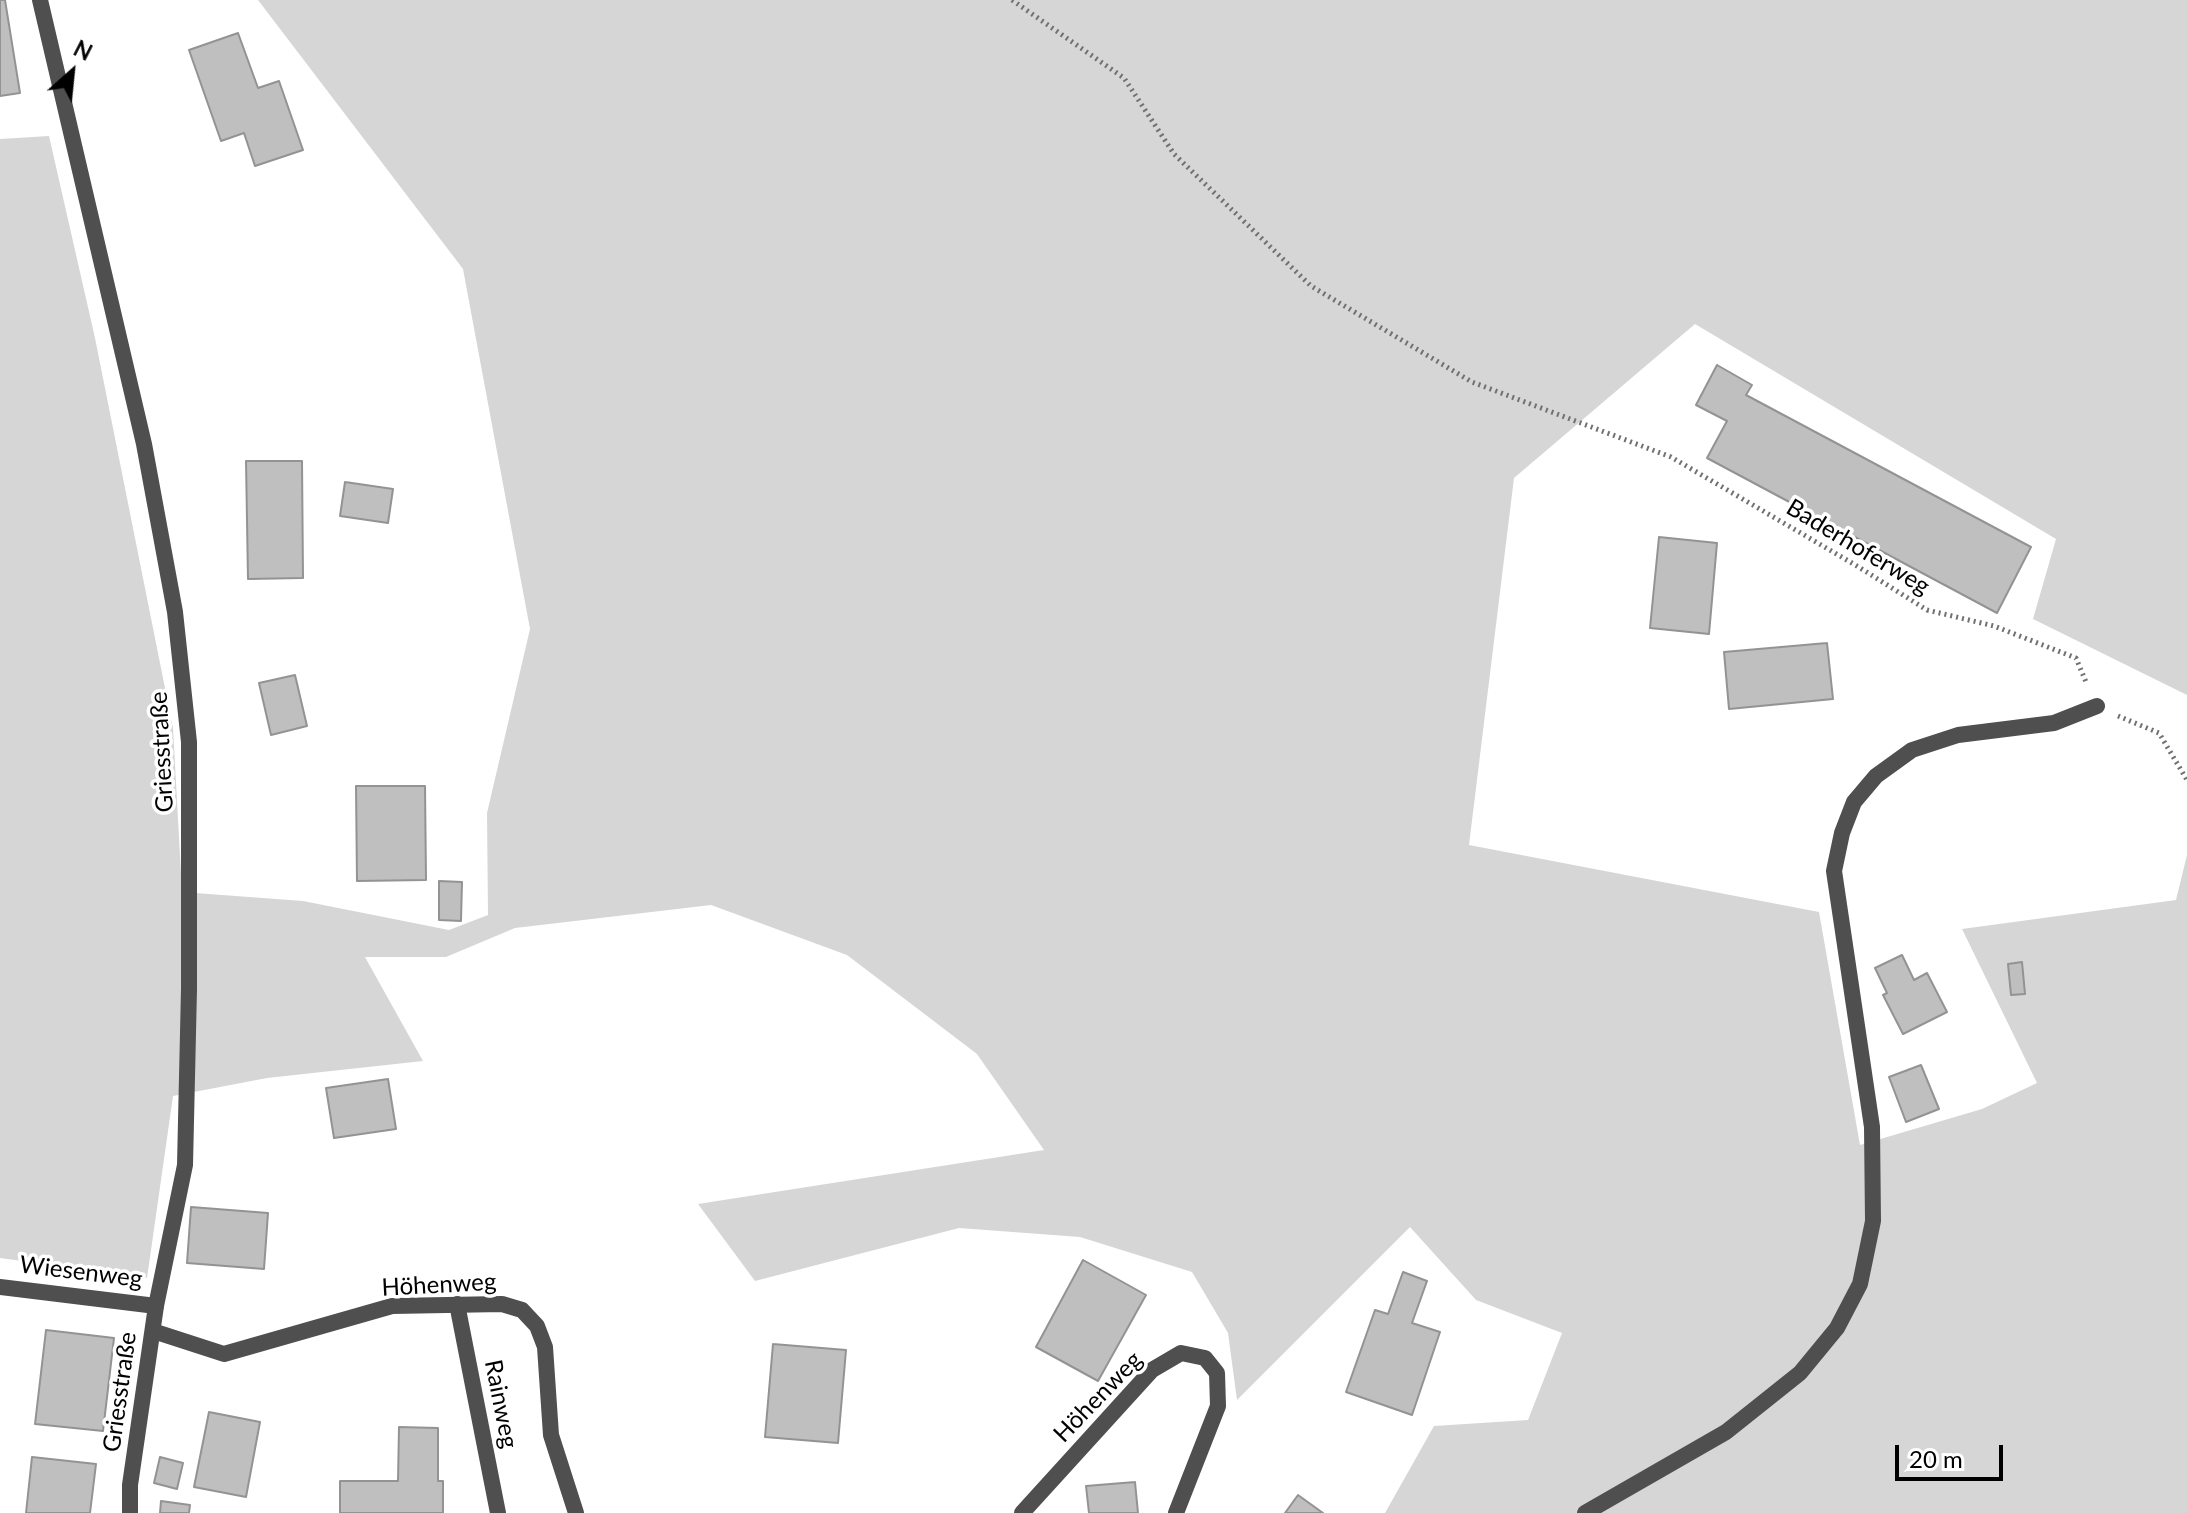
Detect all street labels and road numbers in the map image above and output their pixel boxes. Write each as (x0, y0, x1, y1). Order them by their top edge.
street label: Baderhoferweg (1781, 493, 1935, 601)
street label: Griesstraße (144, 691, 180, 813)
street label: Wiesenweg (18, 1250, 144, 1294)
street label: Höhenweg (381, 1268, 497, 1302)
street label: Griesstraße (97, 1330, 143, 1454)
street label: Höhenweg (1048, 1346, 1148, 1448)
street label: Rainweg (478, 1357, 524, 1451)

